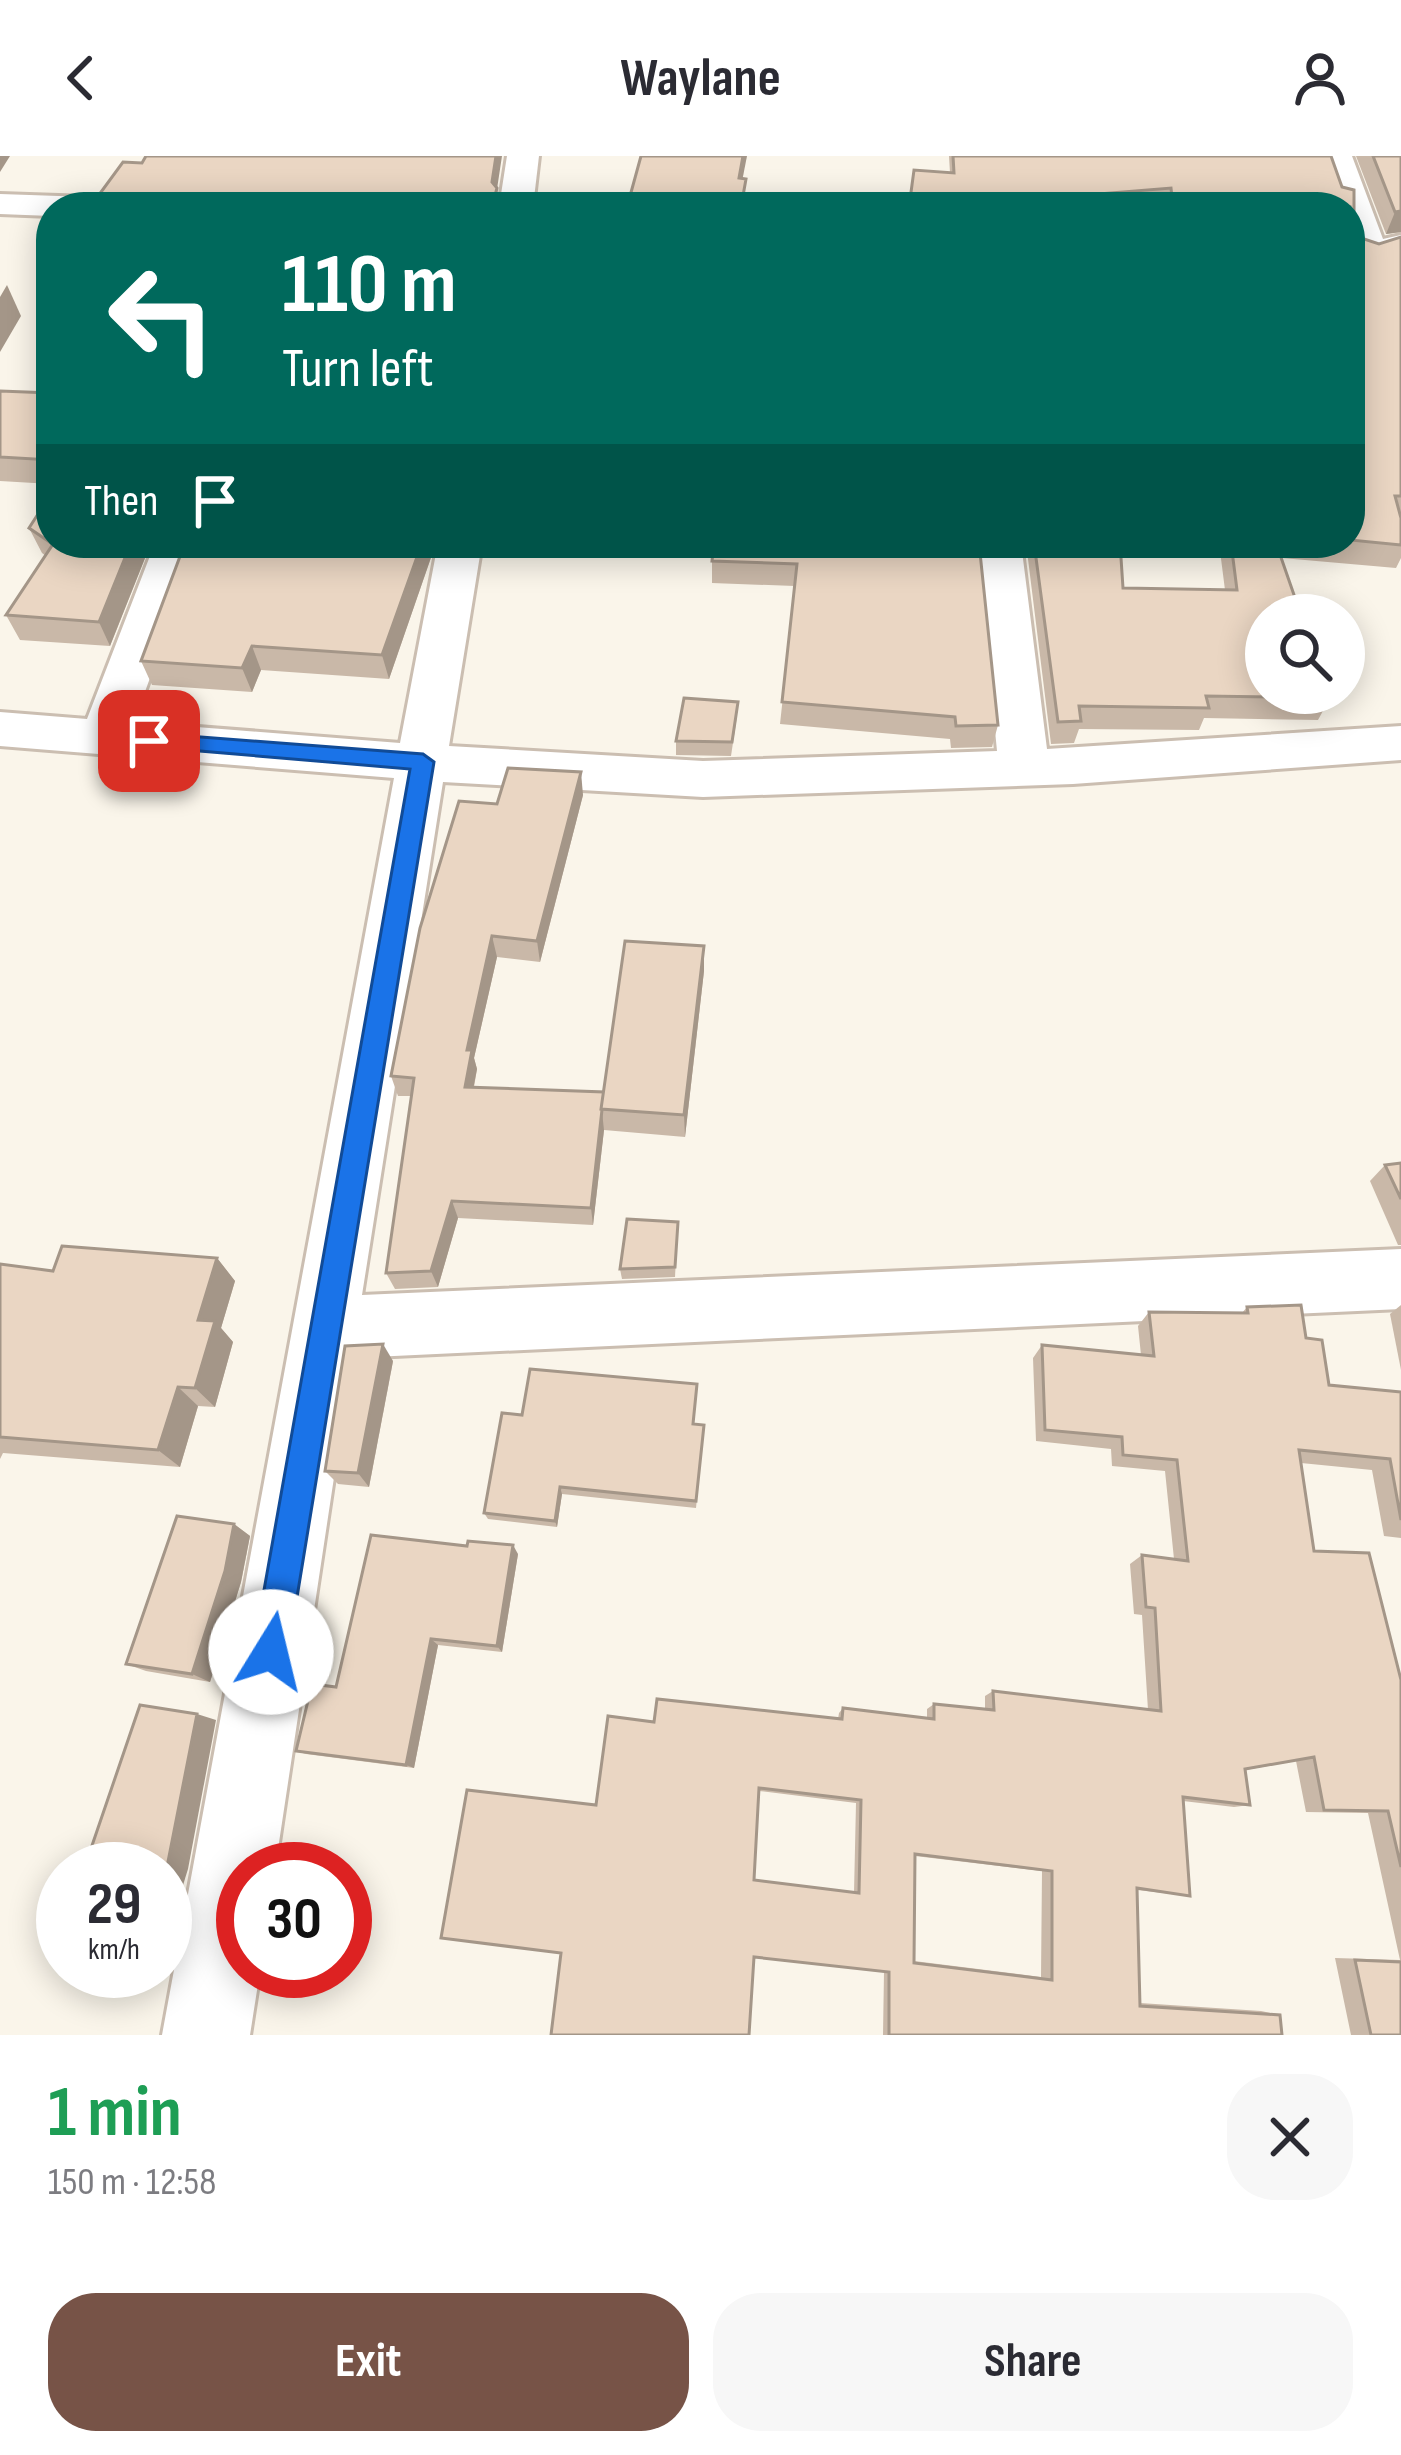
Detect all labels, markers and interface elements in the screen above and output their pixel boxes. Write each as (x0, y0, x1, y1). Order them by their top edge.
icon: back (48, 45, 114, 111)
icon: person (1287, 45, 1353, 111)
text: Waylane (620, 46, 781, 111)
text: 110 m (282, 235, 457, 336)
icon: left (84, 240, 240, 396)
text: Turn left (282, 337, 434, 402)
icon: arrive (182, 468, 248, 534)
text: Then (84, 474, 158, 529)
map controls (1245, 594, 1365, 714)
button: search (1245, 594, 1365, 714)
pin (98, 690, 200, 792)
icon: arrive (116, 708, 182, 774)
position arrow (208, 1589, 334, 1715)
speed limit sign: 30 (216, 1842, 372, 1998)
text: 29 (87, 1869, 141, 1941)
text: km/h (88, 1932, 140, 1968)
text: 1 min (48, 2070, 182, 2157)
button: close (1227, 2074, 1353, 2200)
text: 150 m · 12:58 (48, 2159, 216, 2206)
button: Exit (48, 2293, 689, 2431)
button: Share (713, 2293, 1353, 2431)

